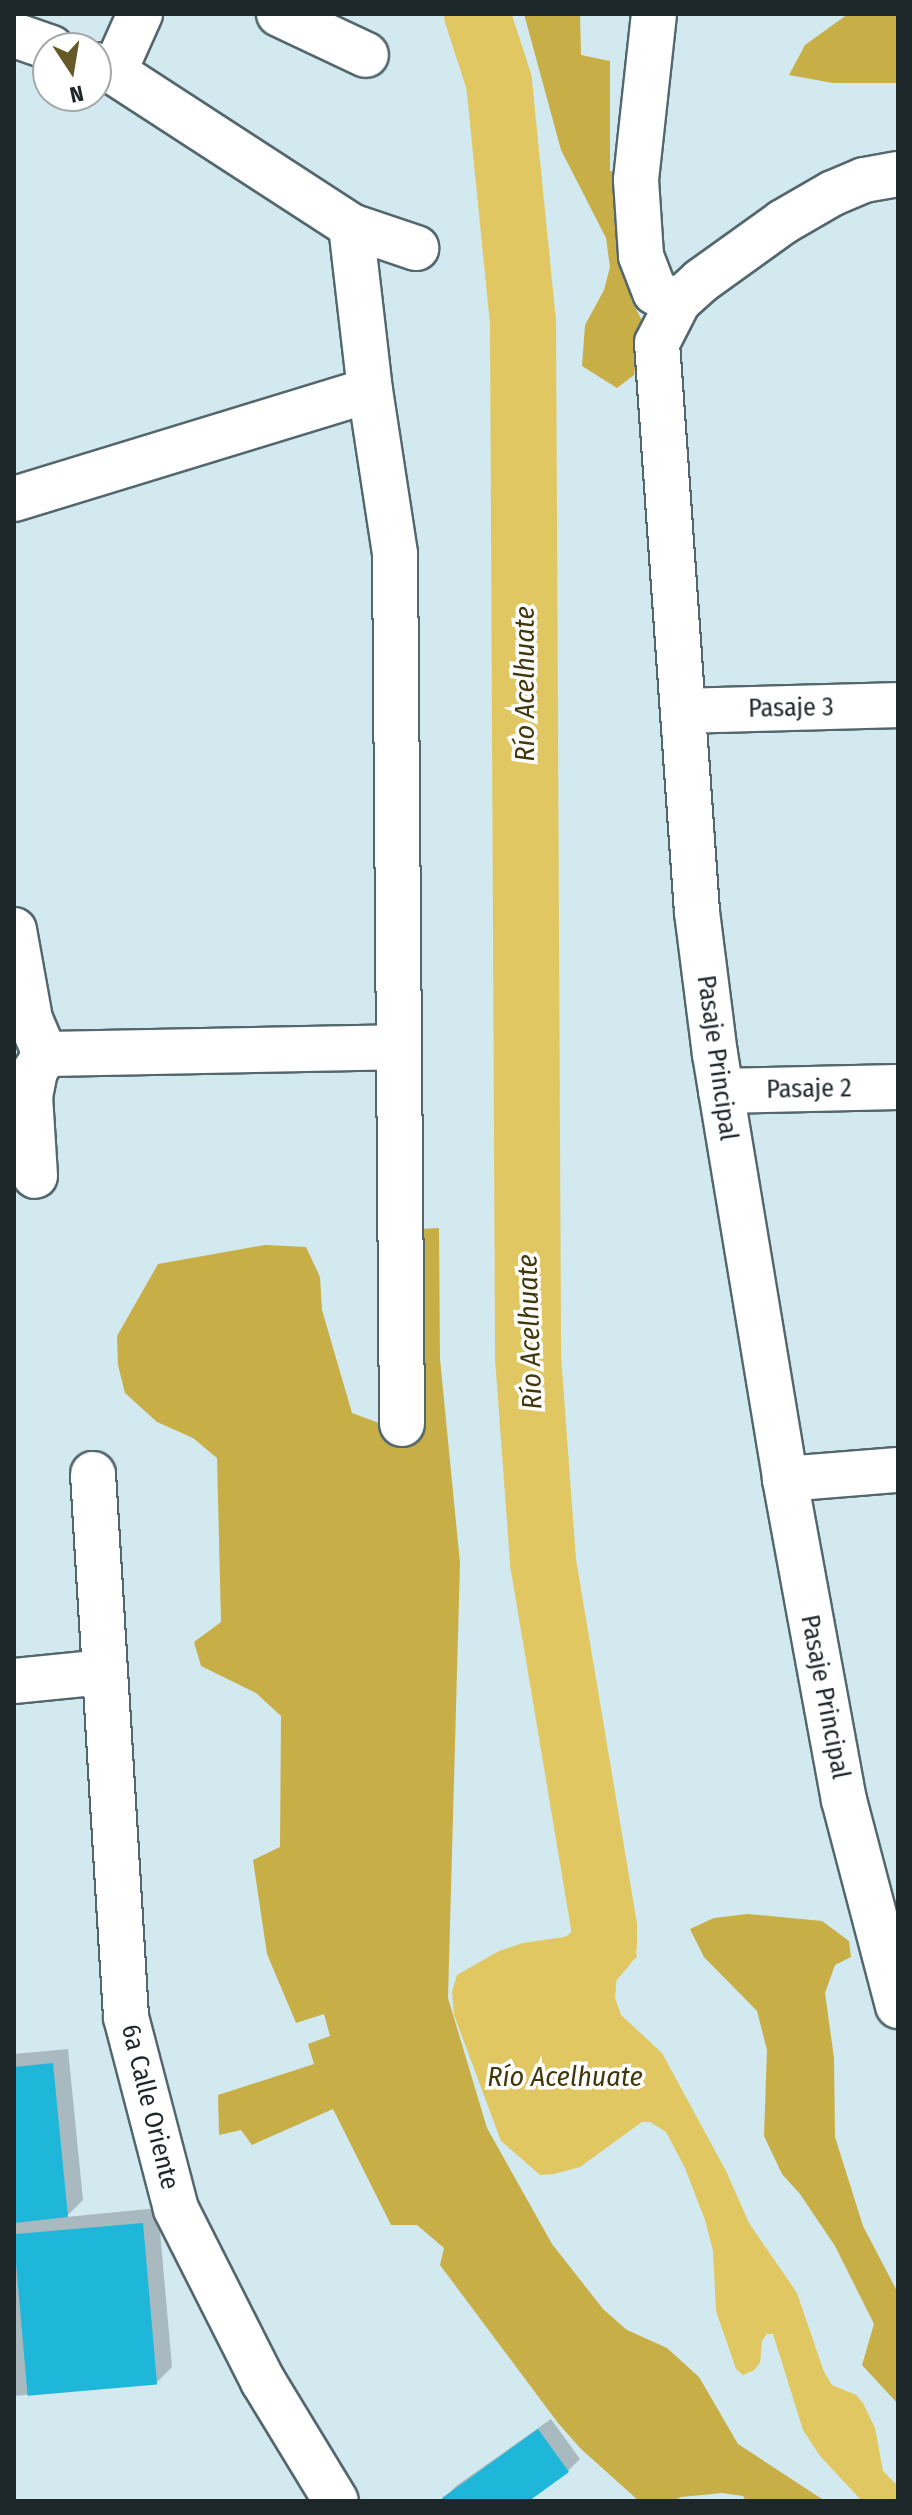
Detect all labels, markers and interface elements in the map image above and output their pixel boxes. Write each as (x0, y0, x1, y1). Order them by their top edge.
north arrow (32, 32, 112, 112)
text: N (67, 79, 86, 109)
water label: Río Acelhuate (508, 606, 542, 762)
street label: Pasaje 3 (748, 692, 834, 724)
street label: Pasaje Principal (690, 973, 744, 1143)
street label: Pasaje 2 (766, 1073, 852, 1105)
water label: Río Acelhuate (510, 1254, 550, 1410)
street label: Pasaje Principal (794, 1612, 856, 1782)
street label: 6a Calle Oriente (114, 2021, 186, 2193)
water label: Río Acelhuate (487, 2060, 643, 2094)

